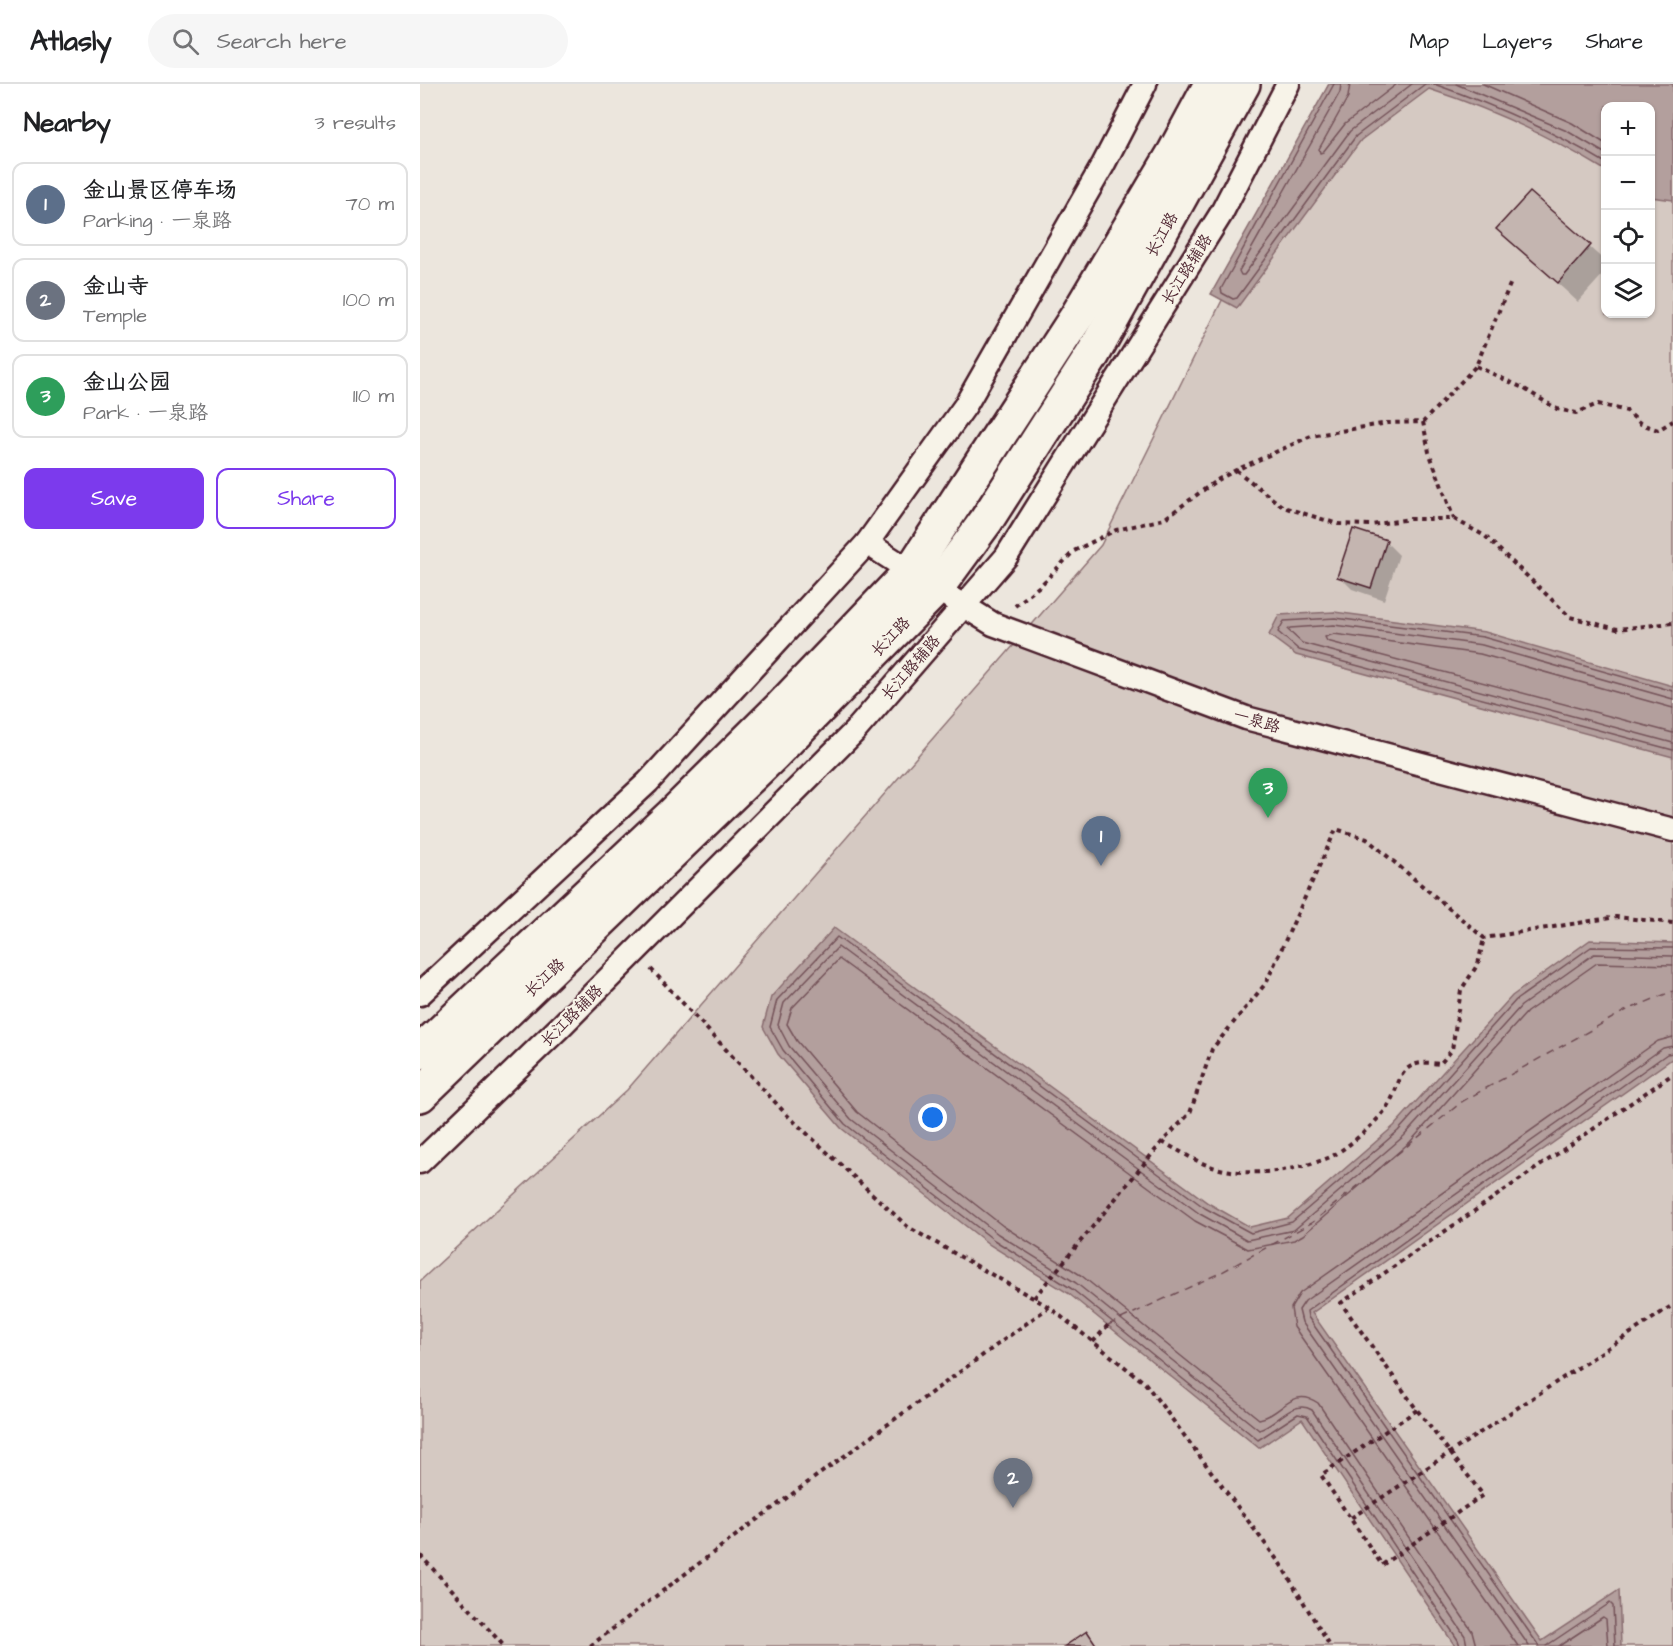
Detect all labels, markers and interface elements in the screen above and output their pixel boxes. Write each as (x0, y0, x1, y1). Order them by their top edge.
search box (148, 14, 568, 68)
text: Atlasly (30, 22, 112, 61)
icon: search (169, 25, 202, 58)
text: Search here (217, 26, 347, 57)
text: Map (1409, 27, 1449, 56)
text: Layers (1482, 27, 1552, 56)
text: Share (1585, 27, 1643, 56)
map controls (1601, 102, 1655, 318)
button: + (1601, 102, 1655, 156)
text: Nearby (24, 105, 111, 141)
text: 3 results (314, 109, 396, 137)
button: − (1601, 156, 1655, 210)
text: 金山景区停车场 (83, 175, 237, 206)
text: 1 (44, 190, 47, 218)
text: 70 m (346, 190, 394, 218)
text: Parking · 一泉路 (83, 207, 231, 235)
street label: 长江路 (1141, 208, 1183, 261)
button: locate (1601, 210, 1655, 264)
street label: 长江路辅路 (1156, 230, 1217, 309)
button: layers (1601, 264, 1655, 318)
text: 金山寺 (83, 271, 149, 302)
text: 2 (40, 286, 51, 314)
text: 100 m (343, 286, 394, 314)
text: Temple (83, 302, 147, 330)
text: 金山公园 (83, 367, 171, 398)
text: 3 (40, 382, 51, 410)
text: 110 m (353, 382, 394, 410)
text: Park · 一泉路 (83, 399, 208, 427)
button: Save (24, 468, 204, 529)
button: Share (216, 468, 396, 529)
street label: 长江路 (866, 612, 915, 662)
street label: 长江路辅路 (876, 630, 945, 705)
street label: 一泉路 (1231, 703, 1283, 738)
pin: 3 (1248, 768, 1288, 818)
pin: 1 (1082, 816, 1120, 866)
street label: 长江路 (520, 953, 570, 1002)
street label: 长江路辅路 (536, 980, 608, 1052)
your location (918, 1103, 947, 1132)
pin: 2 (994, 1458, 1032, 1508)

